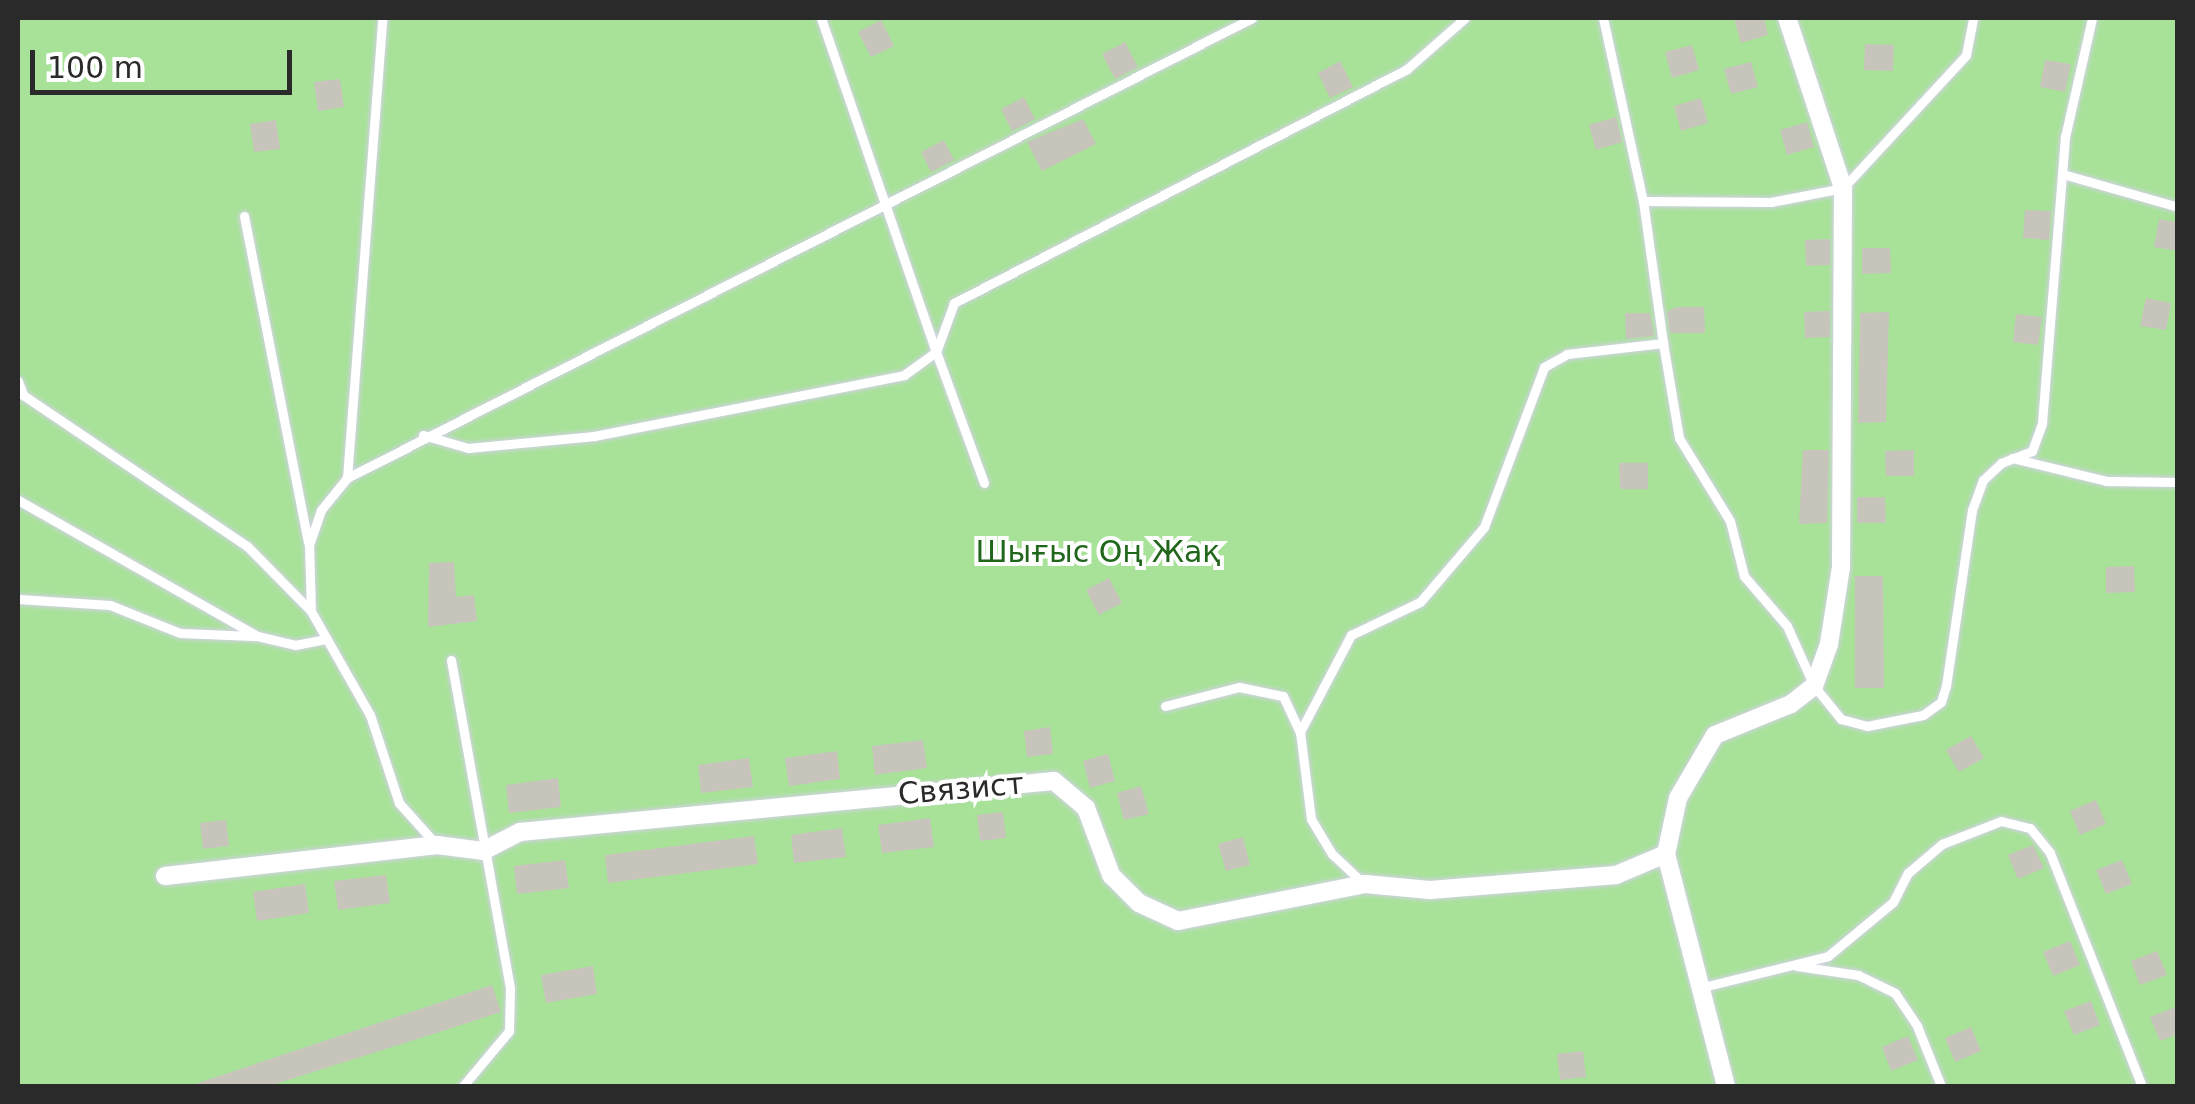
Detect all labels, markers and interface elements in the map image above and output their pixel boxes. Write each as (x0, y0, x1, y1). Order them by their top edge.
scale bar (35, 30, 298, 92)
text: 100 m (47, 50, 143, 85)
park label: Шығыс Оң Жақ (976, 534, 1220, 570)
street label: Связист (897, 766, 1025, 812)

